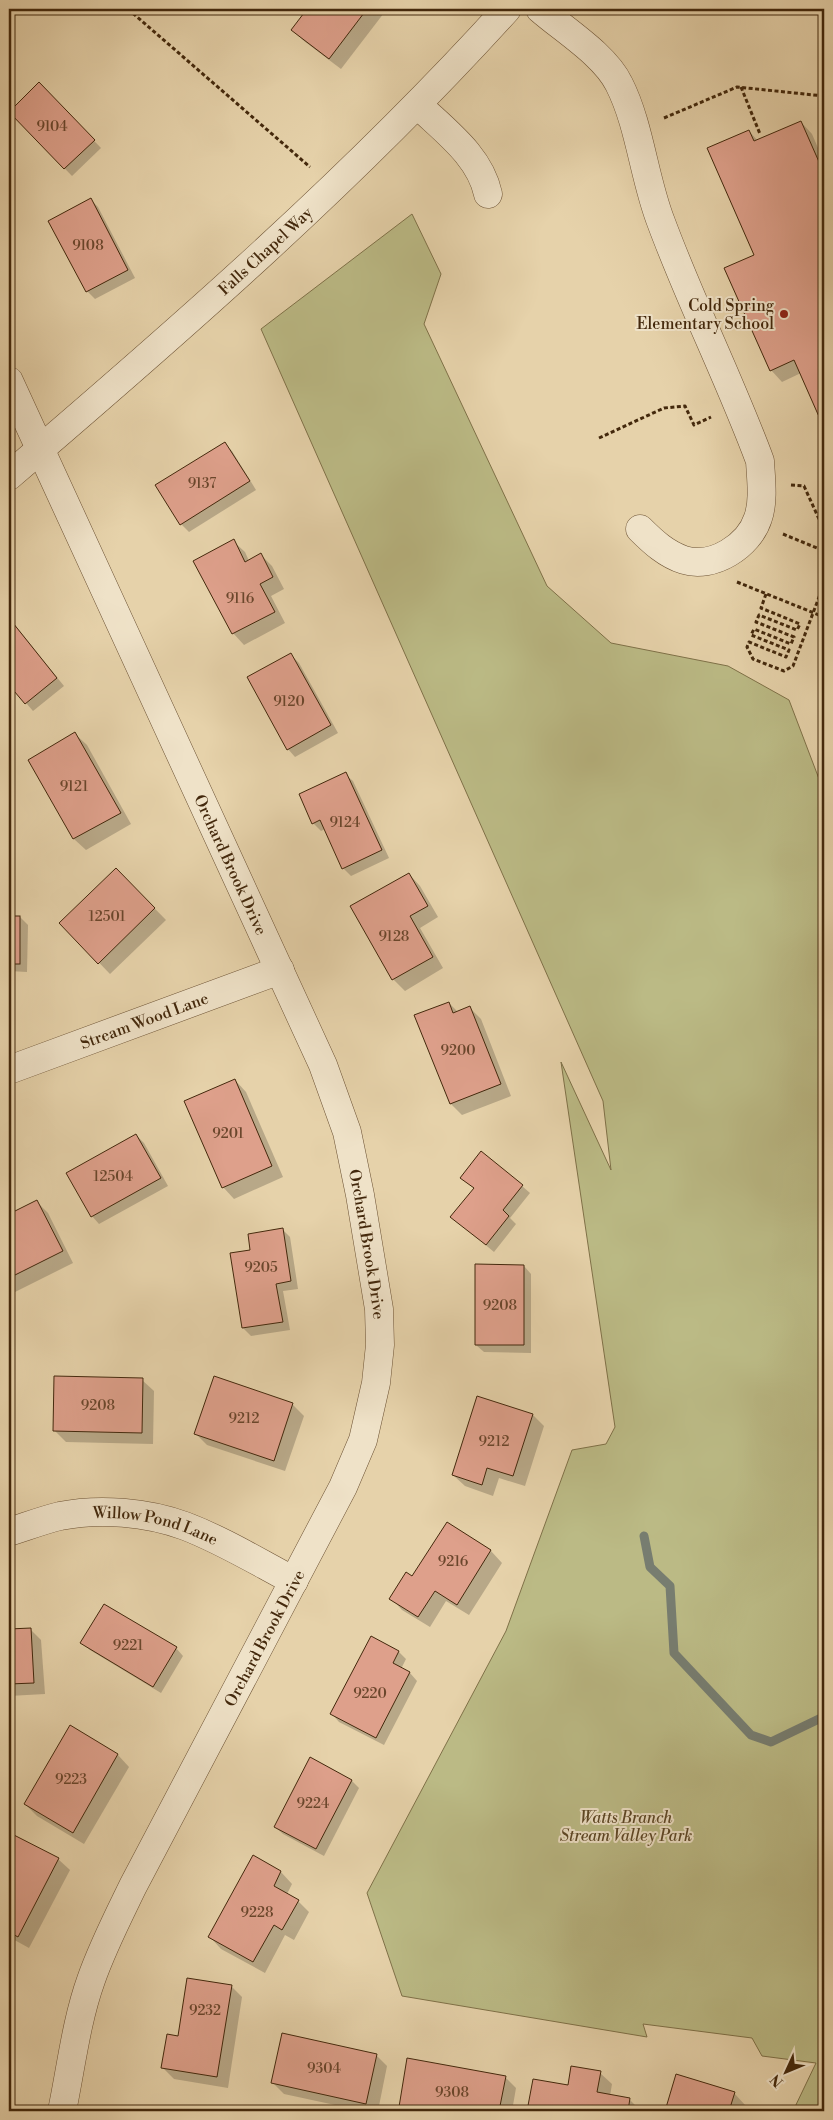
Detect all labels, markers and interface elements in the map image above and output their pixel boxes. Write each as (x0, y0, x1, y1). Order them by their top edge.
house number: 9104 (36, 118, 68, 136)
street label: Falls Chapel Way (214, 203, 317, 300)
house number: 9108 (72, 237, 104, 255)
place label: Cold Spring Elementary School (637, 296, 775, 334)
marker: Cold Spring Elementary School (778, 308, 790, 320)
house number: 9137 (188, 475, 216, 493)
house number: 9116 (226, 590, 255, 608)
house number: 9120 (273, 693, 305, 711)
house number: 9121 (60, 778, 88, 796)
street label: Orchard Brook Drive (189, 791, 271, 938)
house number: 9124 (330, 814, 360, 832)
house number: 12501 (89, 908, 125, 926)
house number: 9128 (379, 928, 409, 946)
street label: Stream Wood Lane (77, 988, 211, 1054)
house number: 9200 (440, 1042, 476, 1060)
house number: 9201 (212, 1125, 244, 1143)
street label: Orchard Brook Drive (344, 1167, 388, 1320)
house number: 12504 (93, 1168, 133, 1186)
house number: 9205 (244, 1259, 278, 1277)
house number: 9208 (483, 1297, 517, 1315)
house number: 9208 (81, 1397, 115, 1415)
house number: 9212 (229, 1410, 259, 1428)
house number: 9212 (479, 1433, 509, 1451)
street label: Willow Pond Lane (92, 1503, 221, 1550)
house number: 9216 (438, 1553, 469, 1571)
street label: Orchard Brook Drive (220, 1567, 309, 1710)
house number: 9221 (113, 1637, 143, 1655)
house number: 9220 (353, 1685, 387, 1703)
house number: 9223 (55, 1771, 87, 1789)
house number: 9224 (297, 1795, 329, 1813)
park label: Watts Branch Stream Valley Park (560, 1808, 692, 1846)
house number: 9228 (240, 1904, 274, 1922)
house number: 9232 (189, 2002, 221, 2020)
north arrow (760, 2048, 810, 2098)
house number: 9304 (307, 2060, 341, 2078)
text: N (767, 2070, 788, 2091)
house number: 9308 (435, 2084, 469, 2102)

